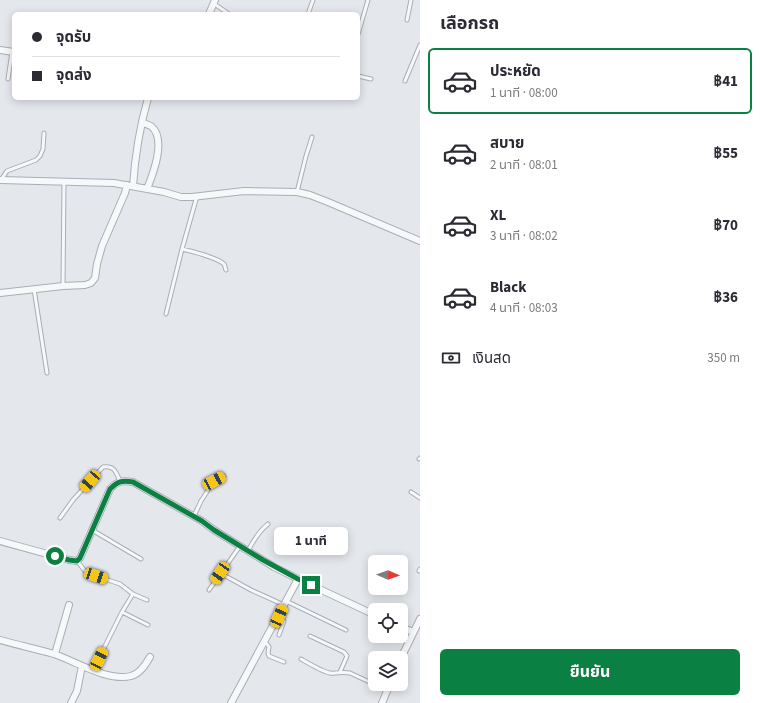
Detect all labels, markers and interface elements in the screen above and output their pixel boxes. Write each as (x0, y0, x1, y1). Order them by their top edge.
text: เลือกรถ (440, 11, 499, 36)
text: จุดรับ (56, 27, 91, 48)
text: ประหยัด (490, 61, 541, 82)
icon: car (442, 63, 478, 99)
text: จุดส่ง (56, 65, 92, 86)
text: ฿41 (713, 71, 738, 92)
text: 1 นาที · 08:00 (490, 84, 558, 102)
text: สบาย (490, 133, 524, 154)
icon: car (442, 135, 478, 171)
text: ฿55 (713, 143, 738, 164)
text: 2 นาที · 08:01 (490, 156, 558, 174)
text: XL (490, 205, 506, 226)
icon: car (442, 207, 478, 243)
text: ฿70 (713, 215, 738, 236)
text: 3 นาที · 08:02 (490, 227, 558, 245)
text: Black (490, 277, 527, 298)
icon: car (442, 279, 478, 315)
text: ฿36 (713, 287, 738, 308)
text: 4 นาที · 08:03 (490, 299, 558, 317)
icon: cash (440, 347, 462, 369)
text: เงินสด (472, 348, 511, 369)
text: 350 m (707, 349, 740, 367)
car (78, 468, 102, 494)
car (201, 470, 227, 492)
callout: 1 นาที (274, 527, 348, 555)
text: 1 นาที (295, 532, 327, 550)
route start (46, 547, 64, 565)
north arrow (368, 555, 408, 595)
map controls (368, 555, 408, 691)
car (208, 560, 232, 586)
car (83, 567, 109, 585)
route end (302, 576, 320, 594)
car (269, 603, 289, 629)
button: locate (368, 603, 408, 643)
car (88, 646, 110, 672)
button: ยืนยัน (440, 649, 740, 695)
button: layers (368, 651, 408, 691)

